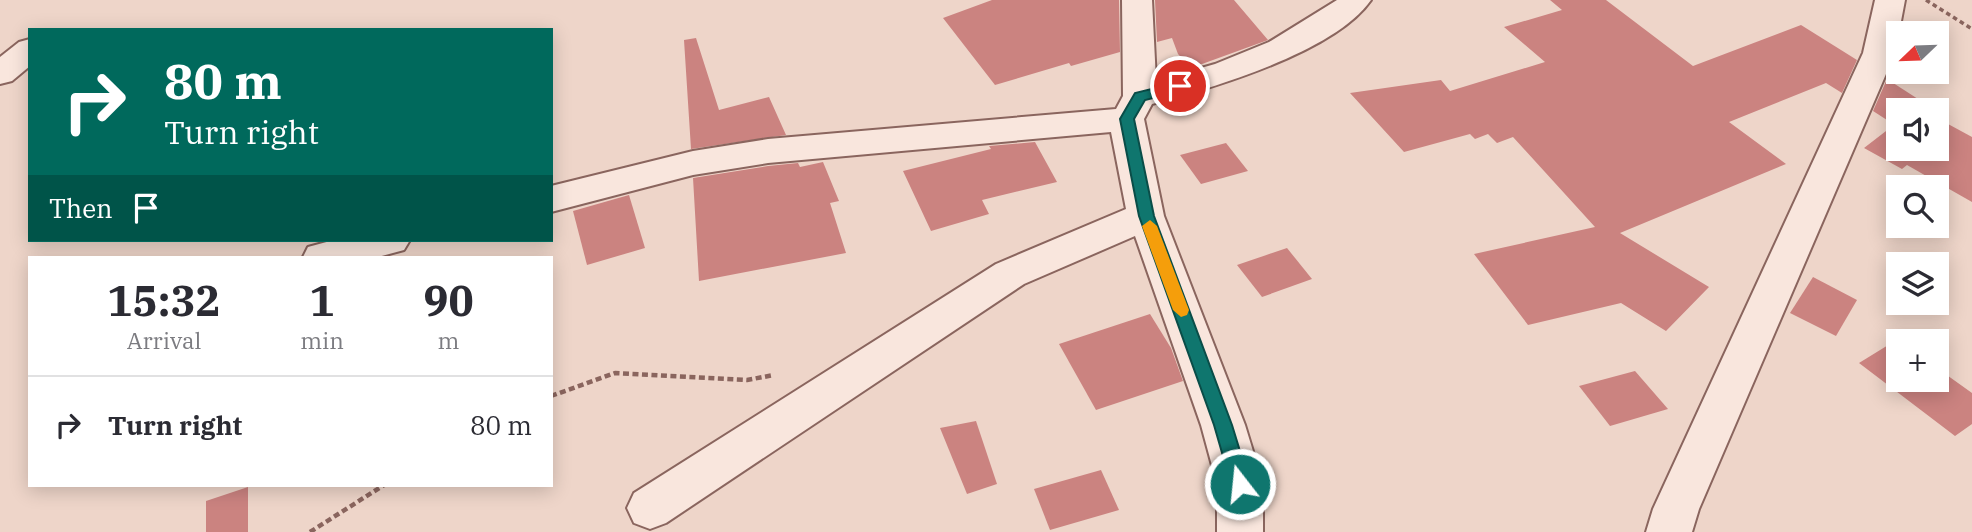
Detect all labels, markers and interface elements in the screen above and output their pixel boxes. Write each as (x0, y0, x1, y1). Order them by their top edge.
north arrow (1886, 21, 1950, 84)
map controls (1886, 21, 1949, 392)
text: 80 m (164, 49, 282, 112)
icon: right (49, 56, 140, 147)
pin (1150, 56, 1210, 116)
icon: arrive (1161, 67, 1199, 105)
button: sound (1886, 98, 1949, 161)
text: Turn right (164, 111, 319, 153)
button: search (1886, 175, 1949, 238)
icon: arrive (127, 189, 165, 227)
text: Then (49, 191, 113, 225)
button: layers (1886, 252, 1949, 315)
text: 15:32 (107, 273, 221, 328)
text: 1 (309, 273, 335, 328)
text: 90 (423, 273, 474, 328)
text: Arrival (127, 325, 201, 355)
text: min (300, 325, 344, 355)
text: m (438, 325, 459, 355)
button: + (1886, 329, 1949, 392)
icon: right (49, 406, 87, 444)
text: Turn right (108, 408, 242, 442)
text: 80 m (470, 408, 532, 442)
position arrow (1203, 447, 1277, 521)

